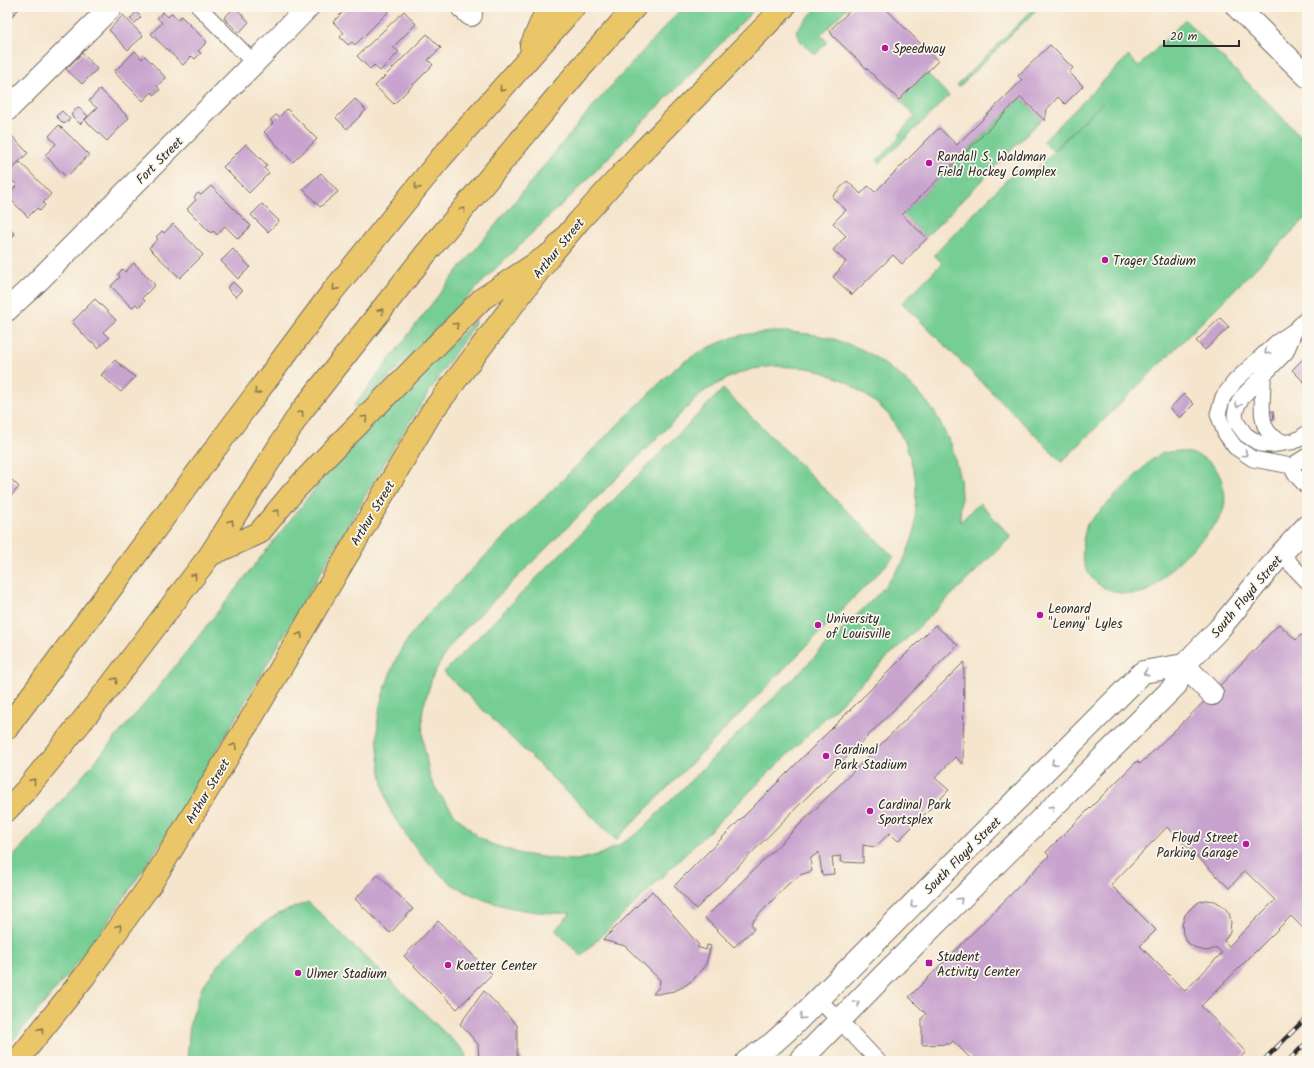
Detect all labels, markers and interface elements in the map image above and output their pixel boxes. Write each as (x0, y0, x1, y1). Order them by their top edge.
scale bar (1164, 22, 1239, 48)
text: 20 m (1170, 27, 1198, 46)
place label: Speedway (893, 39, 946, 60)
marker: Speedway (880, 43, 890, 53)
one-way arrow (499, 84, 506, 92)
street label: Fort Street (131, 132, 189, 190)
place label: Randall S. Waldman Field Hockey Complex (937, 147, 1057, 183)
marker: Randall S. Waldman Field Hockey Complex (924, 158, 934, 168)
one-way arrow (415, 183, 422, 190)
one-way arrow (458, 207, 465, 214)
street label: Arthur Street (528, 213, 591, 284)
place label: Trager Stadium (1113, 251, 1196, 272)
marker: Trager Stadium (1100, 255, 1110, 265)
one-way arrow (332, 283, 339, 291)
one-way arrow (376, 308, 383, 315)
one-way arrow (452, 322, 459, 330)
one-way arrow (1264, 347, 1272, 355)
one-way arrow (255, 388, 262, 395)
one-way arrow (1235, 402, 1243, 409)
one-way arrow (296, 410, 304, 417)
one-way arrow (360, 415, 368, 422)
one-way arrow (1241, 449, 1248, 456)
street label: Arthur Street (345, 476, 402, 550)
one-way arrow (272, 510, 279, 517)
one-way arrow (226, 520, 233, 527)
street label: South Floyd Street (1206, 550, 1289, 643)
one-way arrow (189, 574, 196, 581)
place label: Leonard "Lenny" Lyles (1048, 599, 1123, 635)
place label: University of Louisville (826, 609, 891, 645)
marker: Leonard "Lenny" Lyles (1035, 610, 1045, 620)
marker: University of Louisville (813, 620, 823, 630)
one-way arrow (296, 632, 303, 639)
one-way arrow (1143, 668, 1150, 677)
one-way arrow (110, 677, 117, 684)
place label: Cardinal Park Stadium (834, 740, 907, 776)
one-way arrow (229, 743, 237, 750)
marker: Cardinal Park Stadium (821, 751, 831, 761)
street label: Arthur Street (180, 754, 237, 828)
one-way arrow (1051, 758, 1059, 766)
one-way arrow (28, 778, 35, 785)
place label: Cardinal Park Sportsplex (878, 795, 952, 831)
marker: Cardinal Park Sportsplex (865, 806, 875, 816)
one-way arrow (1047, 806, 1055, 813)
street label: South Floyd Street (919, 812, 1008, 900)
place label: Floyd Street Parking Garage (1157, 828, 1239, 864)
marker: Floyd Street Parking Garage (1241, 839, 1251, 849)
one-way arrow (955, 897, 963, 905)
one-way arrow (910, 900, 918, 908)
one-way arrow (115, 924, 122, 931)
place label: Student Activity Center (937, 947, 1020, 983)
place label: Koetter Center (456, 956, 537, 977)
marker: Student Activity Center (924, 958, 934, 968)
marker: Koetter Center (443, 960, 453, 970)
place label: Ulmer Stadium (306, 964, 387, 985)
marker: Ulmer Stadium (293, 968, 303, 978)
one-way arrow (852, 1001, 859, 1008)
one-way arrow (799, 1012, 807, 1020)
one-way arrow (36, 1028, 43, 1035)

